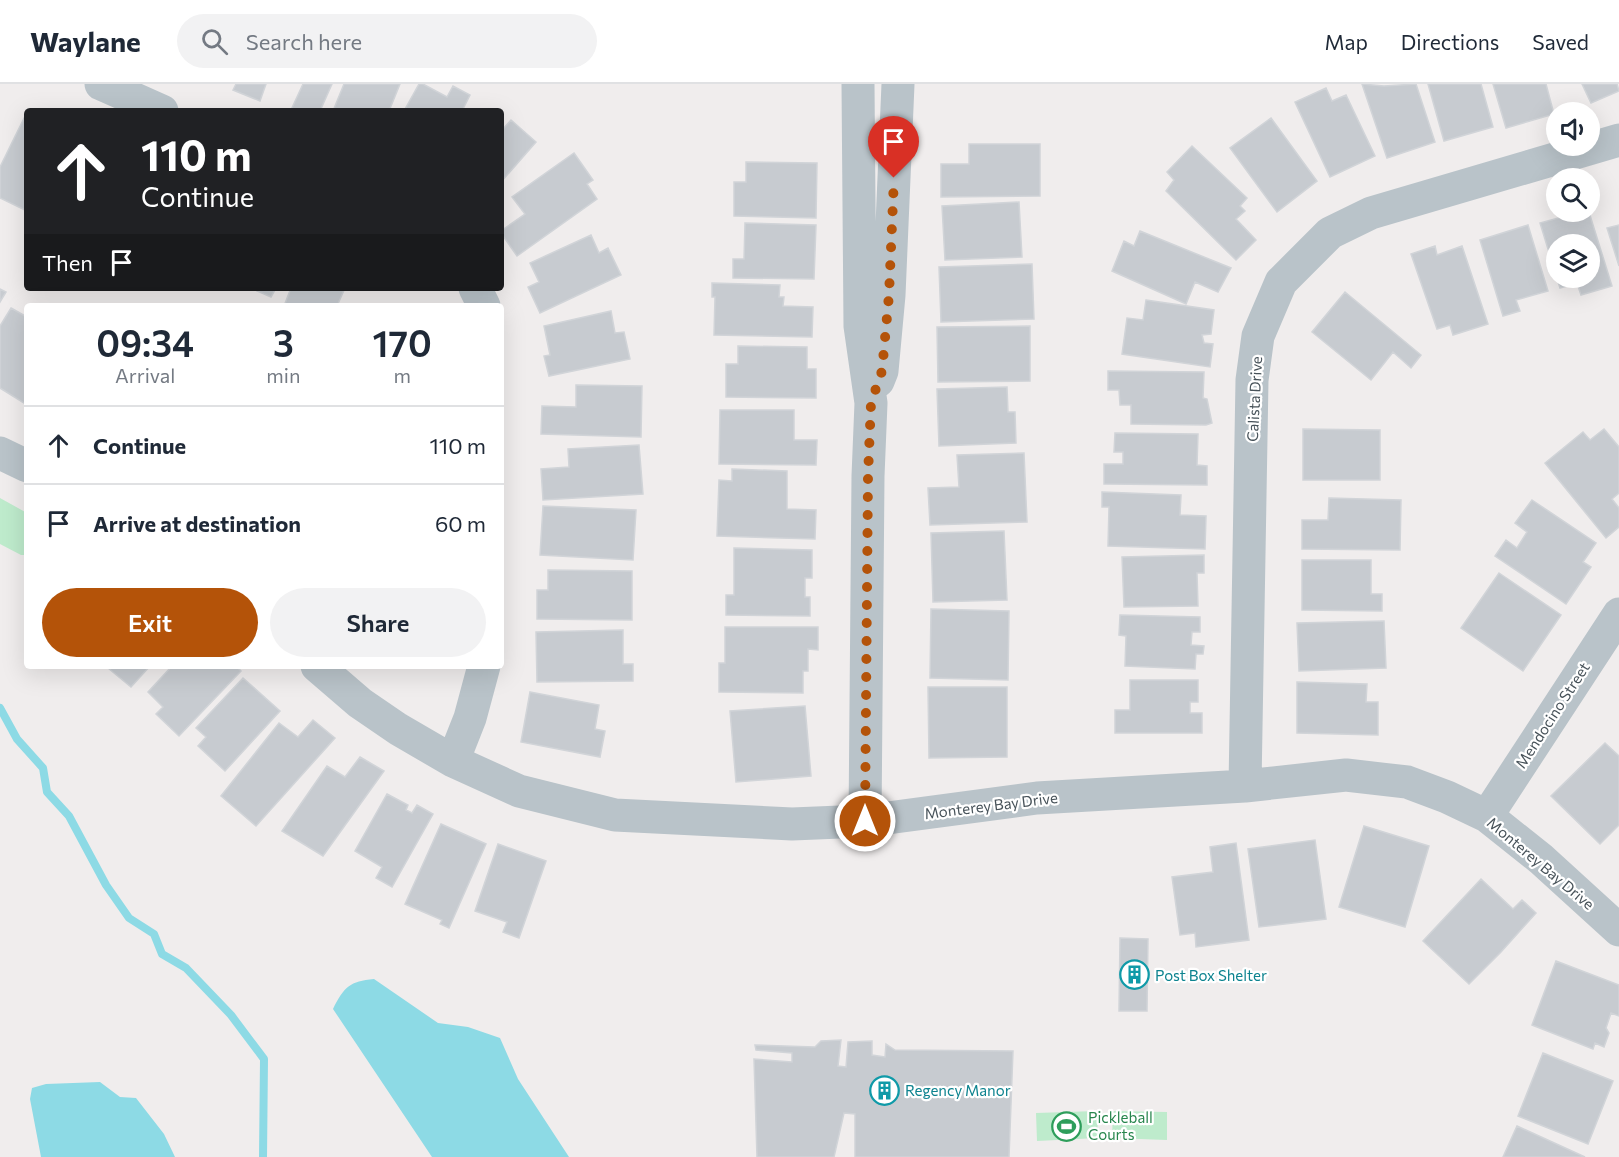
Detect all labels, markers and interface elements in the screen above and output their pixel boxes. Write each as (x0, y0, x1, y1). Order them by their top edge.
search box (177, 14, 597, 68)
text: Waylane (30, 24, 141, 58)
icon: search (198, 25, 231, 58)
text: Search here (246, 28, 362, 55)
text: Map (1325, 29, 1368, 54)
text: Directions (1401, 29, 1499, 54)
text: Saved (1532, 29, 1589, 54)
map controls (1546, 102, 1600, 288)
button: sound (1546, 102, 1600, 156)
pin (868, 116, 919, 178)
icon: arrive (877, 125, 910, 158)
text: 110 m (141, 128, 252, 180)
icon: ahead (42, 132, 120, 210)
button: search (1546, 168, 1600, 222)
text: Continue (141, 180, 254, 213)
button: layers (1546, 234, 1600, 288)
icon: arrive (105, 246, 138, 279)
text: Then (42, 249, 93, 276)
text: 09:34 (96, 320, 194, 364)
text: 3 (273, 320, 294, 364)
text: 170 (373, 320, 432, 364)
street label: Calista Drive (1243, 356, 1265, 442)
text: Arrival (115, 363, 175, 387)
text: min (266, 363, 300, 387)
text: m (393, 363, 411, 387)
icon: ahead (42, 429, 75, 462)
text: Continue (93, 432, 186, 459)
text: 110 m (429, 432, 486, 459)
icon: arrive (42, 507, 75, 540)
text: Arrive at destination (93, 510, 301, 537)
text: 60 m (435, 510, 486, 537)
button: Exit (42, 588, 258, 657)
button: Share (270, 588, 486, 657)
street label: Mendocino Street (1511, 659, 1593, 771)
street label: Monterey Bay Drive (923, 788, 1059, 822)
position arrow (833, 789, 897, 853)
street label: Monterey Bay Drive (1484, 813, 1598, 913)
building icon: Post Box Shelter (1118, 959, 1150, 991)
place label: Post Box Shelter (1155, 966, 1267, 984)
building icon: Regency Manor (868, 1074, 900, 1106)
place label: Regency Manor (905, 1081, 1011, 1099)
place label: Pickleball Courts (1088, 1108, 1153, 1143)
sports icon: Pickleball Courts (1051, 1110, 1083, 1142)

